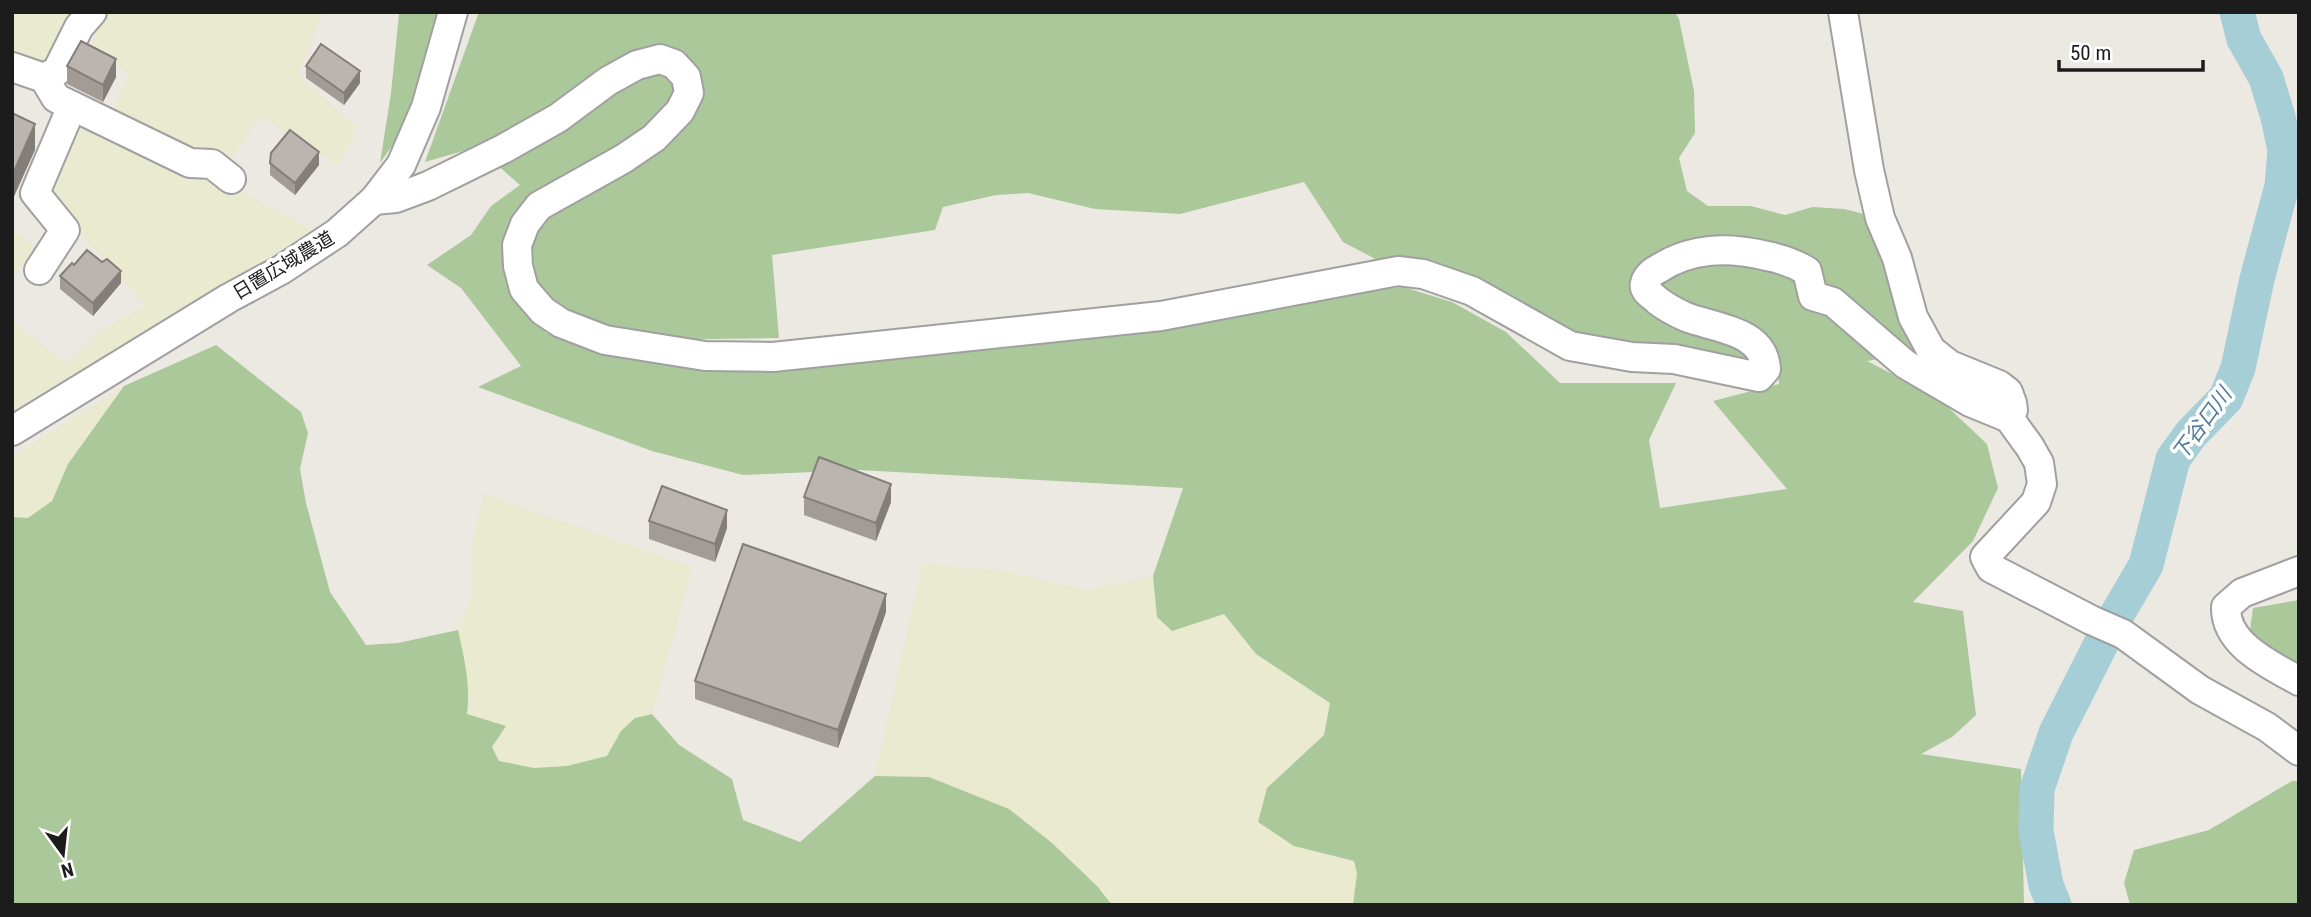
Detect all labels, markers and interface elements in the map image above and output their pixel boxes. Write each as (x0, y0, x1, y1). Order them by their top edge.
scale bar (2059, 28, 2202, 72)
text: 50 m (2070, 41, 2111, 65)
street label: 日置広域農道 (228, 226, 338, 305)
water label: 下谷口川 (2168, 381, 2238, 465)
north arrow (28, 819, 98, 889)
text: N (59, 857, 76, 883)

